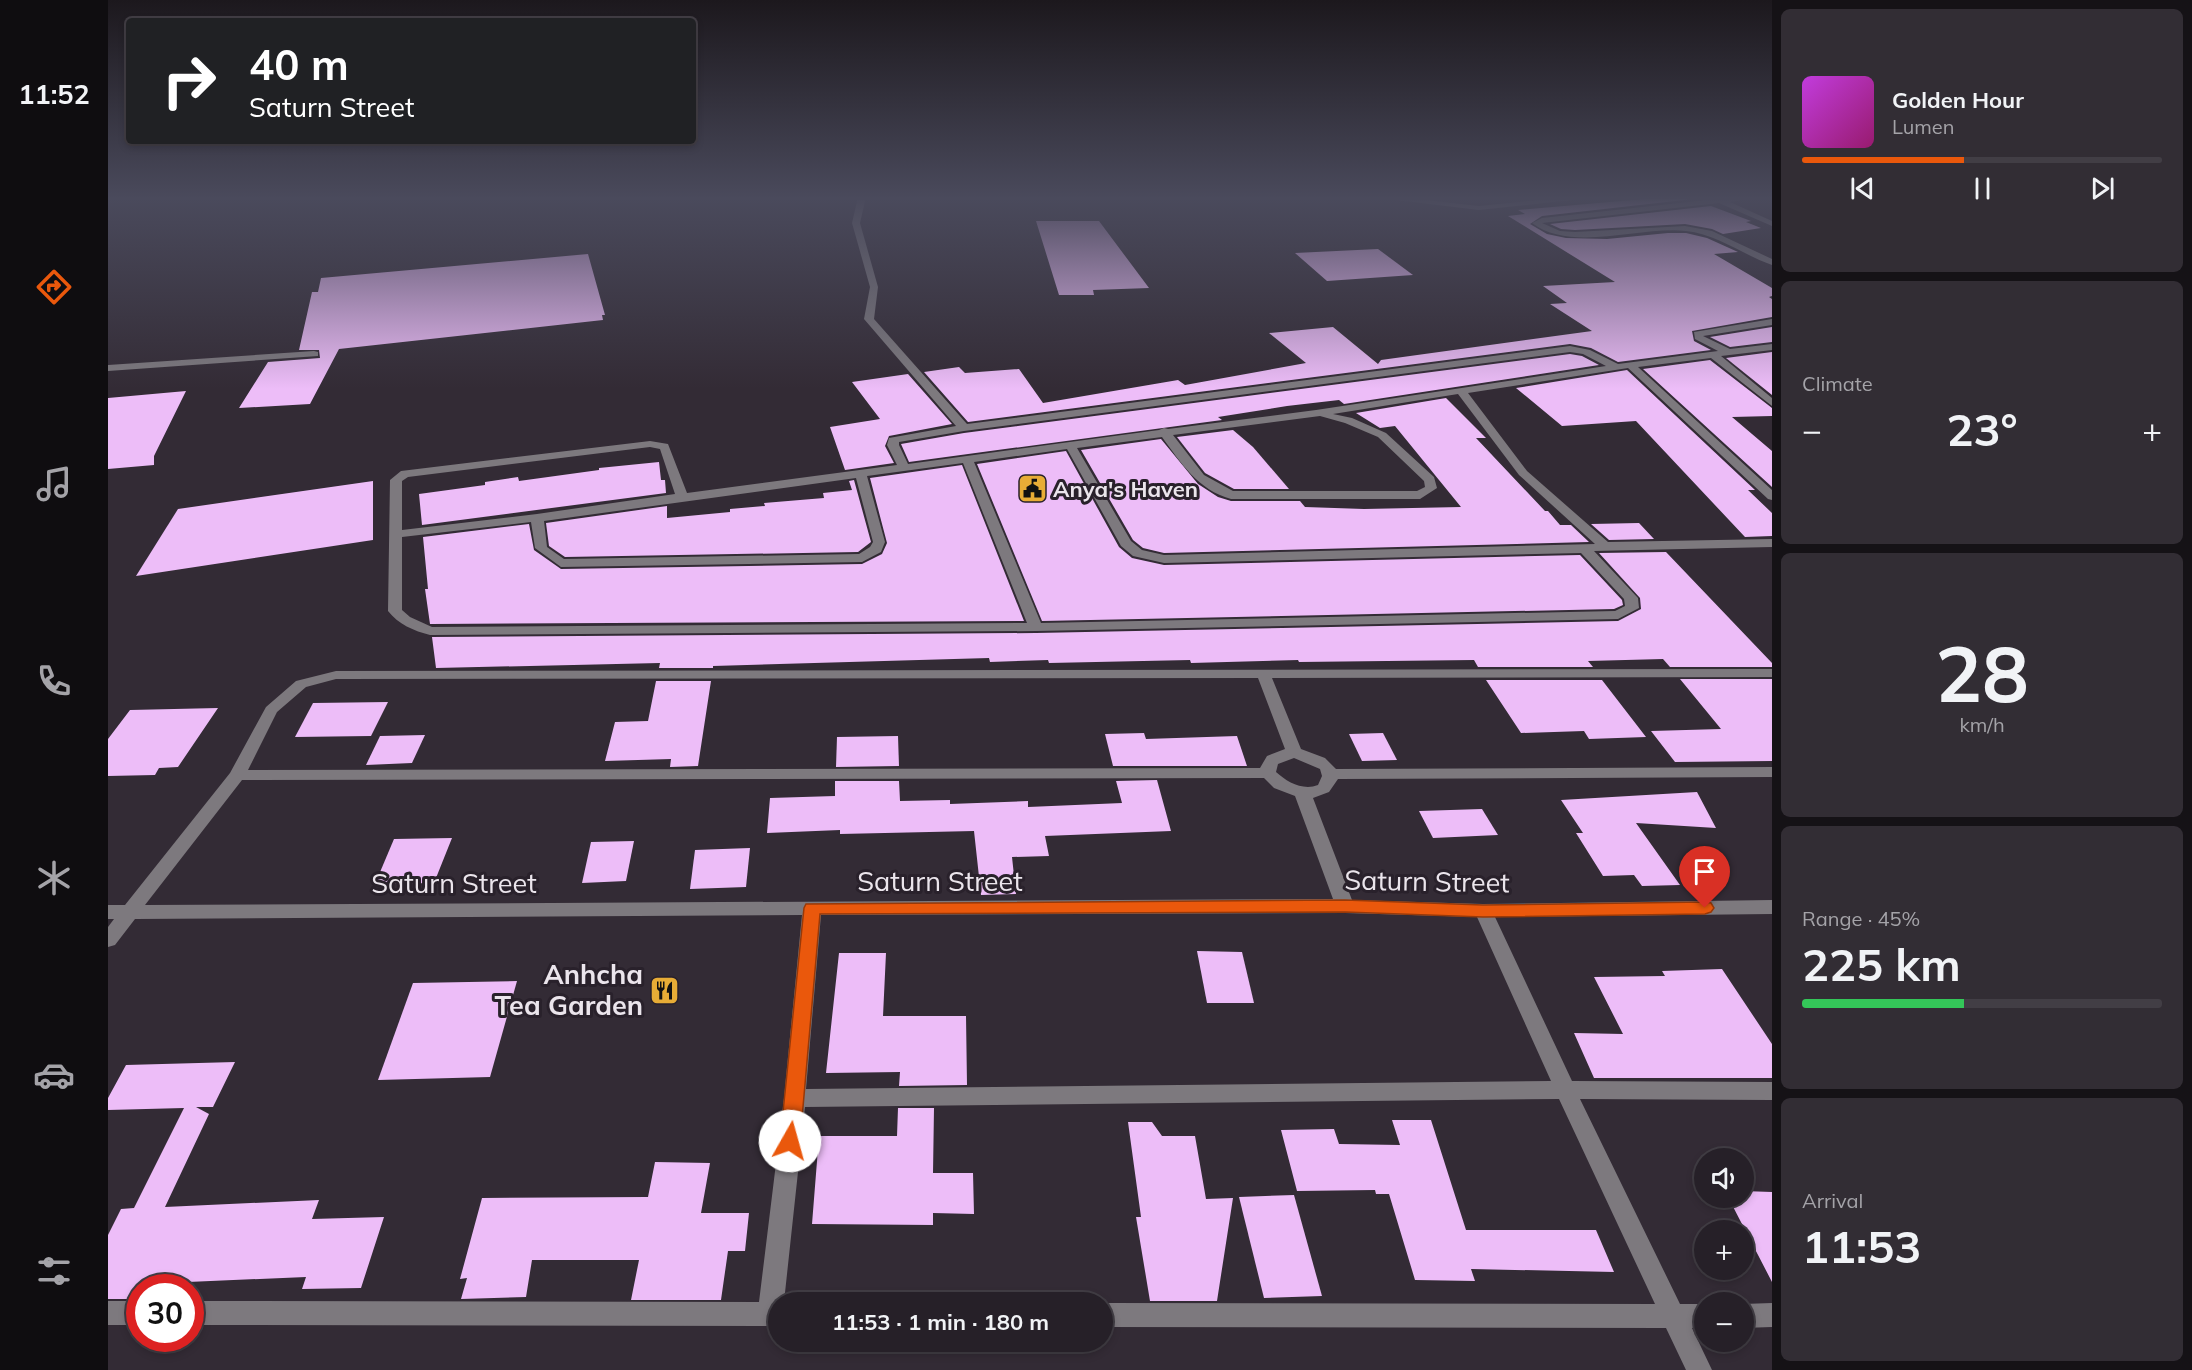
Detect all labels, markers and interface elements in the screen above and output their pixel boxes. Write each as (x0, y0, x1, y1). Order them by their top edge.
text: 40 m (249, 38, 349, 91)
icon: right (150, 42, 228, 120)
text: 11:52 (18, 77, 90, 111)
text: Golden Hour (1892, 86, 2024, 114)
text: Saturn Street (249, 90, 414, 124)
text: Lumen (1892, 114, 1954, 139)
icon: previous (1846, 172, 1879, 205)
icon: pause (1966, 172, 1999, 205)
icon: next (2086, 172, 2119, 205)
icon: directions (33, 266, 75, 308)
text: Climate (1802, 371, 1873, 396)
text: 23° (1946, 401, 2018, 457)
text: − (1802, 409, 1822, 450)
text: + (2142, 409, 2162, 450)
icon: music (33, 463, 75, 505)
public building icon: Anya's Haven (1016, 473, 1048, 505)
place label: Anya's Haven (1053, 475, 1198, 503)
text: 28 (1935, 624, 2029, 722)
icon: phone (33, 660, 75, 702)
text: km/h (1959, 712, 2005, 737)
pin (1679, 846, 1730, 908)
icon: arrive (1688, 855, 1721, 888)
icon: climate (33, 857, 75, 899)
street label: Saturn Street (1344, 863, 1510, 899)
street label: Saturn Street (857, 864, 1023, 898)
street label: Saturn Street (371, 866, 537, 900)
text: Range · 45% (1802, 906, 1920, 931)
text: 225 km (1802, 936, 1961, 992)
place label: Anhcha Tea Garden (495, 957, 643, 1022)
restaurant icon: Anhcha Tea Garden (648, 974, 680, 1006)
icon: car (33, 1054, 75, 1096)
position arrow (758, 1109, 822, 1173)
map controls (1694, 1148, 1754, 1352)
button: sound (1694, 1148, 1754, 1208)
text: Arrival (1802, 1188, 1863, 1213)
text: 11:53 (1802, 1218, 1921, 1274)
button: + (1694, 1220, 1754, 1280)
icon: filters (33, 1250, 75, 1292)
speed limit sign: 30 (126, 1274, 204, 1352)
button: − (1694, 1292, 1754, 1352)
text: 11:53 · 1 min · 180 m (832, 1308, 1049, 1336)

